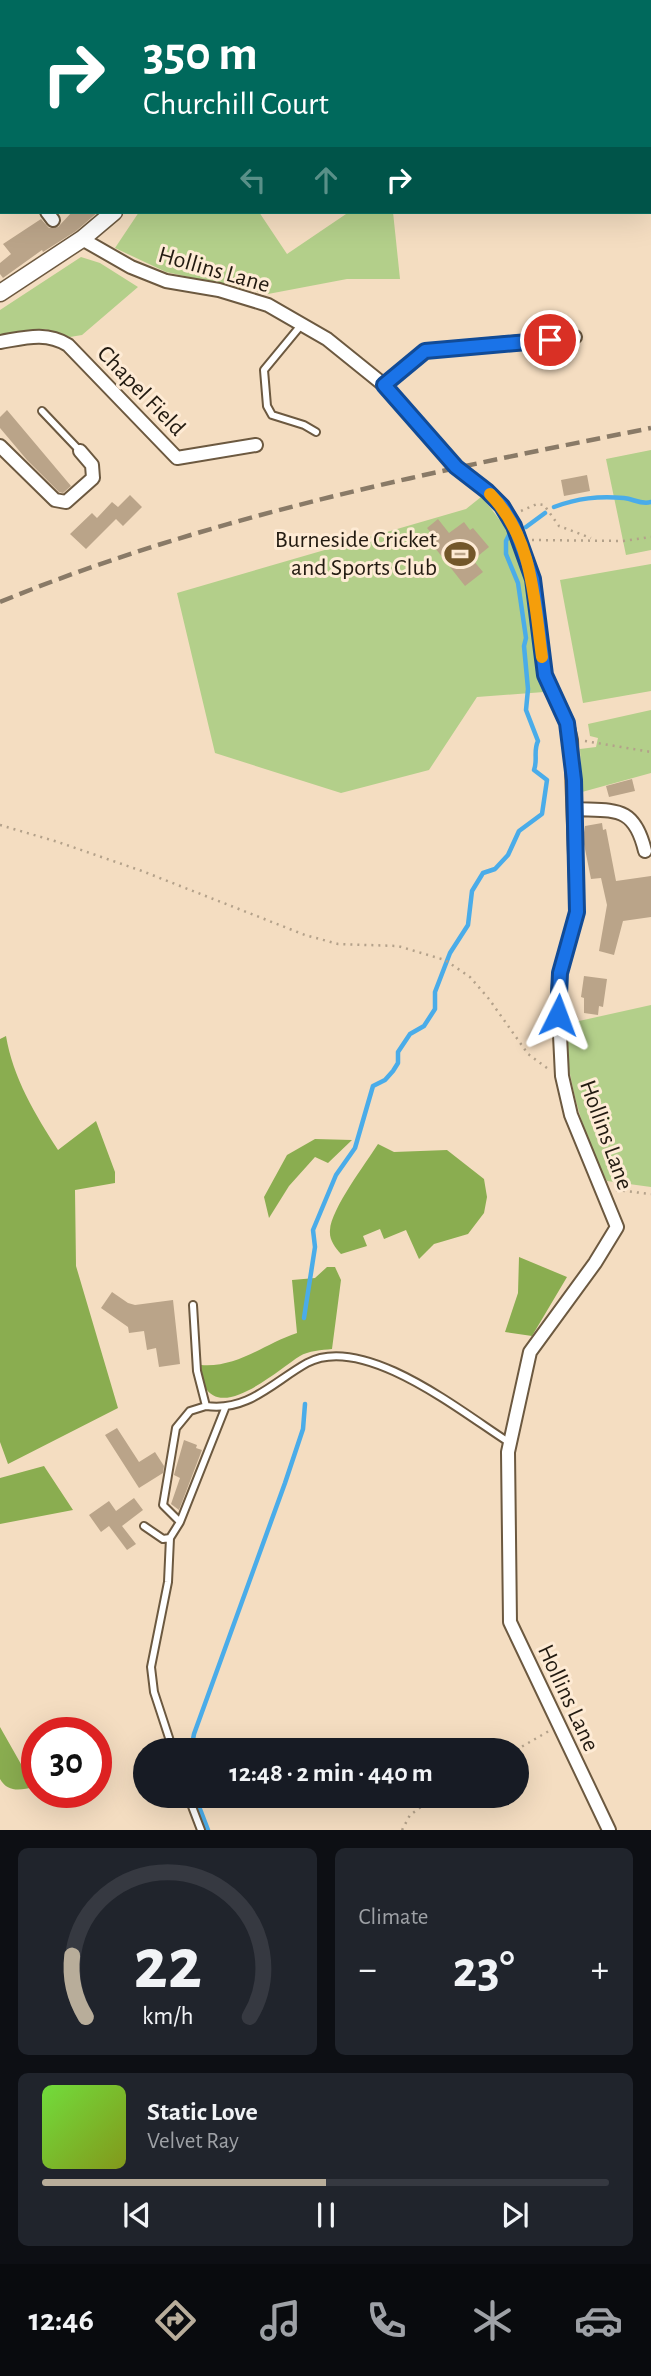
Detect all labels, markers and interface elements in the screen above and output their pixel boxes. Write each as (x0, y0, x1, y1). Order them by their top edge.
icon: right (28, 28, 119, 119)
text: 350 m (143, 30, 258, 79)
text: Churchill Court (143, 88, 329, 120)
icon: left (234, 161, 272, 199)
icon: ahead (307, 161, 345, 199)
icon: right (380, 161, 418, 199)
street label: Hollins Lane (155, 243, 273, 297)
pin (520, 310, 580, 370)
icon: arrive (531, 321, 569, 359)
street label: Chapel Field (92, 341, 190, 441)
place label: Burneside Cricket and Sports Club (275, 528, 437, 580)
sports icon: Burneside Cricket and Sports Club (443, 537, 477, 571)
position arrow (521, 978, 595, 1052)
street label: Hollins Lane (575, 1077, 637, 1193)
street label: Hollins Lane (533, 1641, 603, 1755)
speed limit sign: 30 (21, 1717, 112, 1808)
text: 12:48 · 2 min · 440 m (229, 1760, 433, 1786)
text: Climate (359, 1906, 428, 1929)
text: 22 (133, 1930, 202, 2003)
text: 23° (453, 1944, 515, 1996)
text: − (359, 1951, 377, 1989)
text: + (591, 1951, 609, 1989)
text: km/h (141, 2004, 193, 2029)
text: Static Love (147, 2099, 258, 2125)
text: Velvet Ray (147, 2130, 239, 2153)
icon: previous (118, 2196, 156, 2234)
icon: pause (307, 2196, 345, 2234)
icon: next (496, 2196, 534, 2234)
icon: directions (151, 2296, 200, 2345)
icon: music (256, 2296, 305, 2345)
icon: phone (362, 2296, 411, 2345)
icon: climate (468, 2296, 517, 2345)
icon: car (574, 2296, 623, 2345)
text: 12:46 (28, 2304, 94, 2336)

